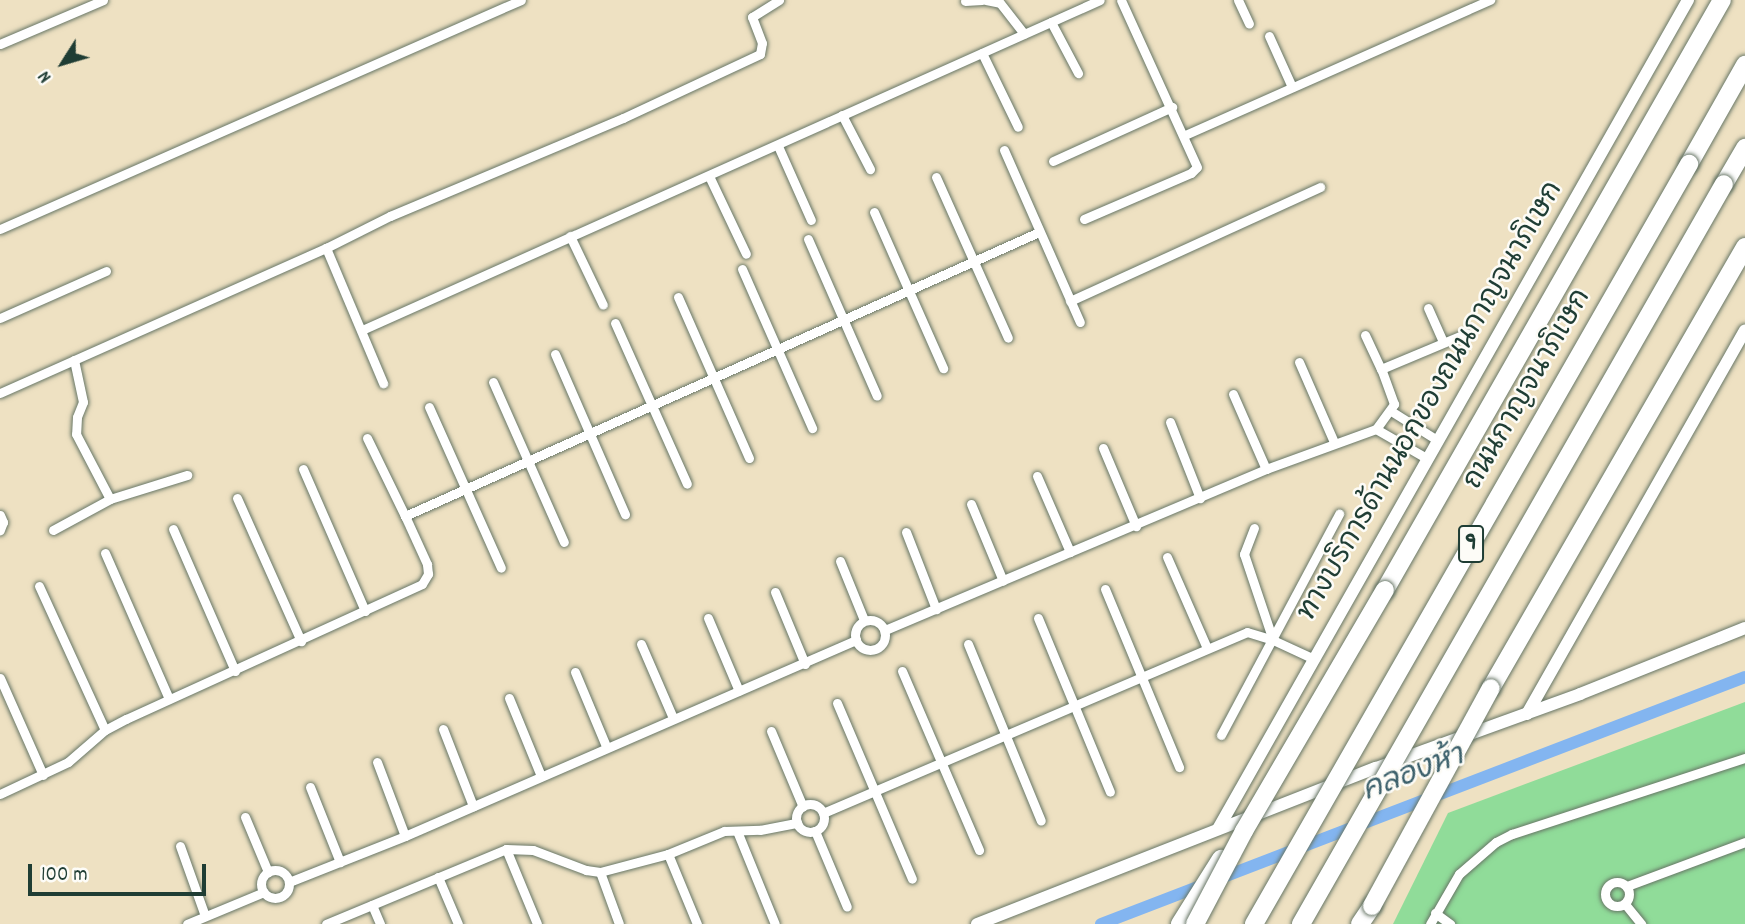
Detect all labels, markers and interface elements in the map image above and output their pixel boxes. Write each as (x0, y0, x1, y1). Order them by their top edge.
north arrow (28, 28, 98, 98)
text: N (32, 64, 59, 88)
street label: ทางบริการด้านนอกของถนนกาญจนาภิเษก (1292, 176, 1572, 628)
street label: ถนนกาญจนาภิเษก (1458, 284, 1600, 496)
road number: 9 (1457, 522, 1485, 566)
water label: คลองห้า (1358, 740, 1470, 812)
scale bar (32, 850, 210, 894)
text: 100 m (41, 861, 88, 891)

